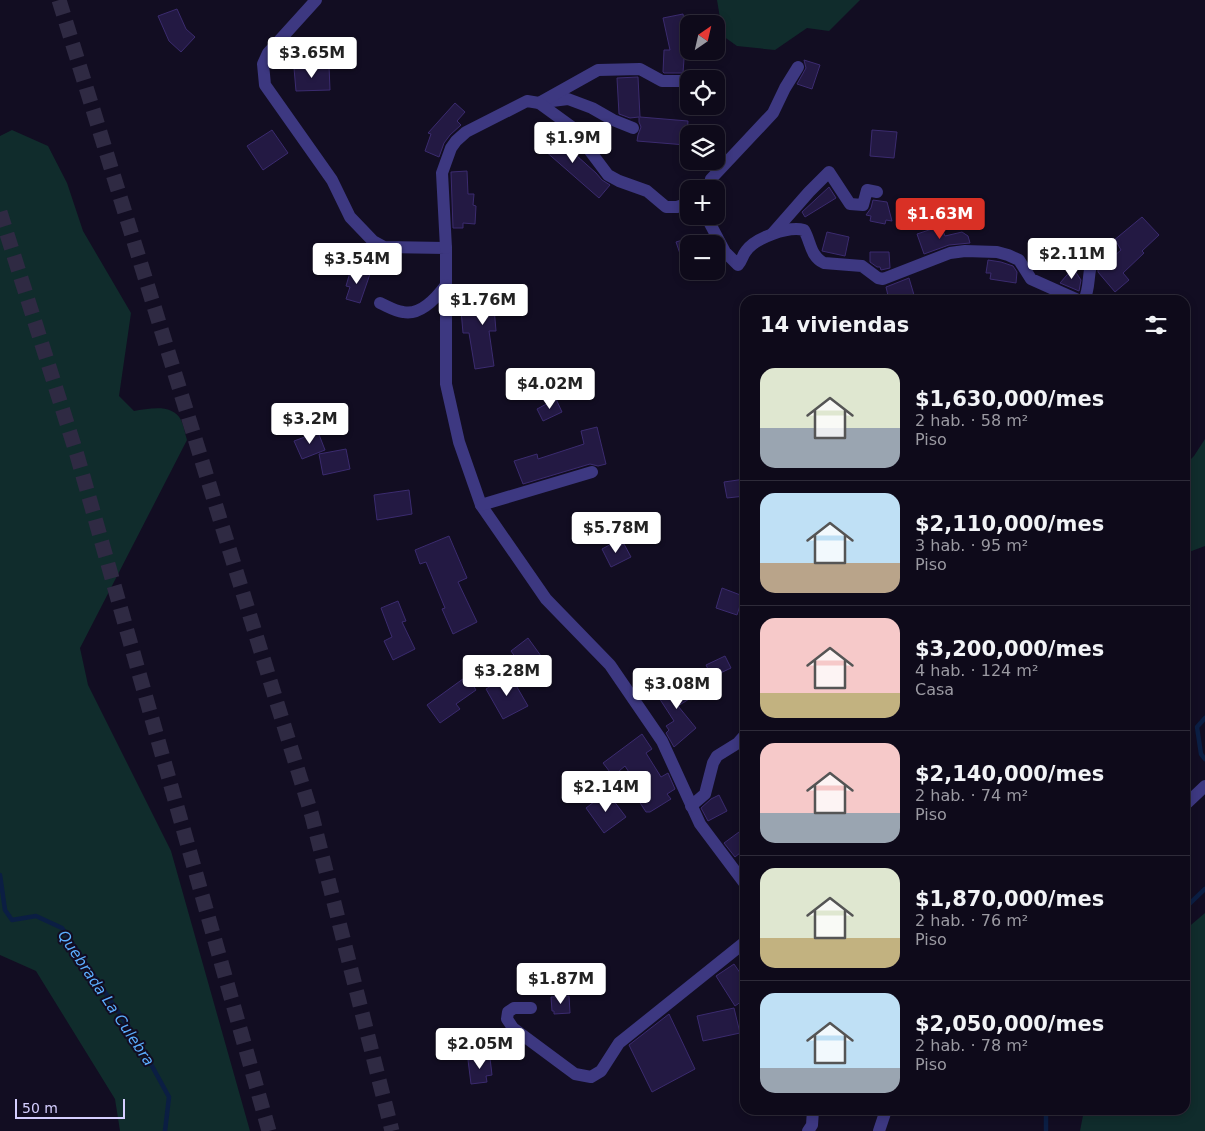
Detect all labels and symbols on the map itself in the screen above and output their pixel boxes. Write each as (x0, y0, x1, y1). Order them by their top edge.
north arrow (680, 15, 725, 60)
pin: $3.65M (271, 36, 353, 79)
pin: $1.9M (538, 121, 608, 164)
pin: $1.63M (899, 198, 981, 240)
pin: $2.11M (1031, 238, 1113, 280)
pin: $3.54M (316, 242, 398, 285)
pin: $1.76M (442, 284, 524, 326)
pin: $4.02M (509, 368, 591, 410)
pin: $3.2M (275, 402, 345, 445)
pin: $5.78M (575, 512, 657, 554)
pin: $3.28M (466, 654, 548, 697)
pin: $3.08M (636, 668, 718, 710)
pin: $2.14M (565, 770, 647, 813)
water label: Quebrada La Culebra (54, 927, 158, 1069)
pin: $1.87M (520, 962, 602, 1005)
pin: $2.05M (439, 1028, 521, 1070)
scale bar (15, 1096, 125, 1119)

